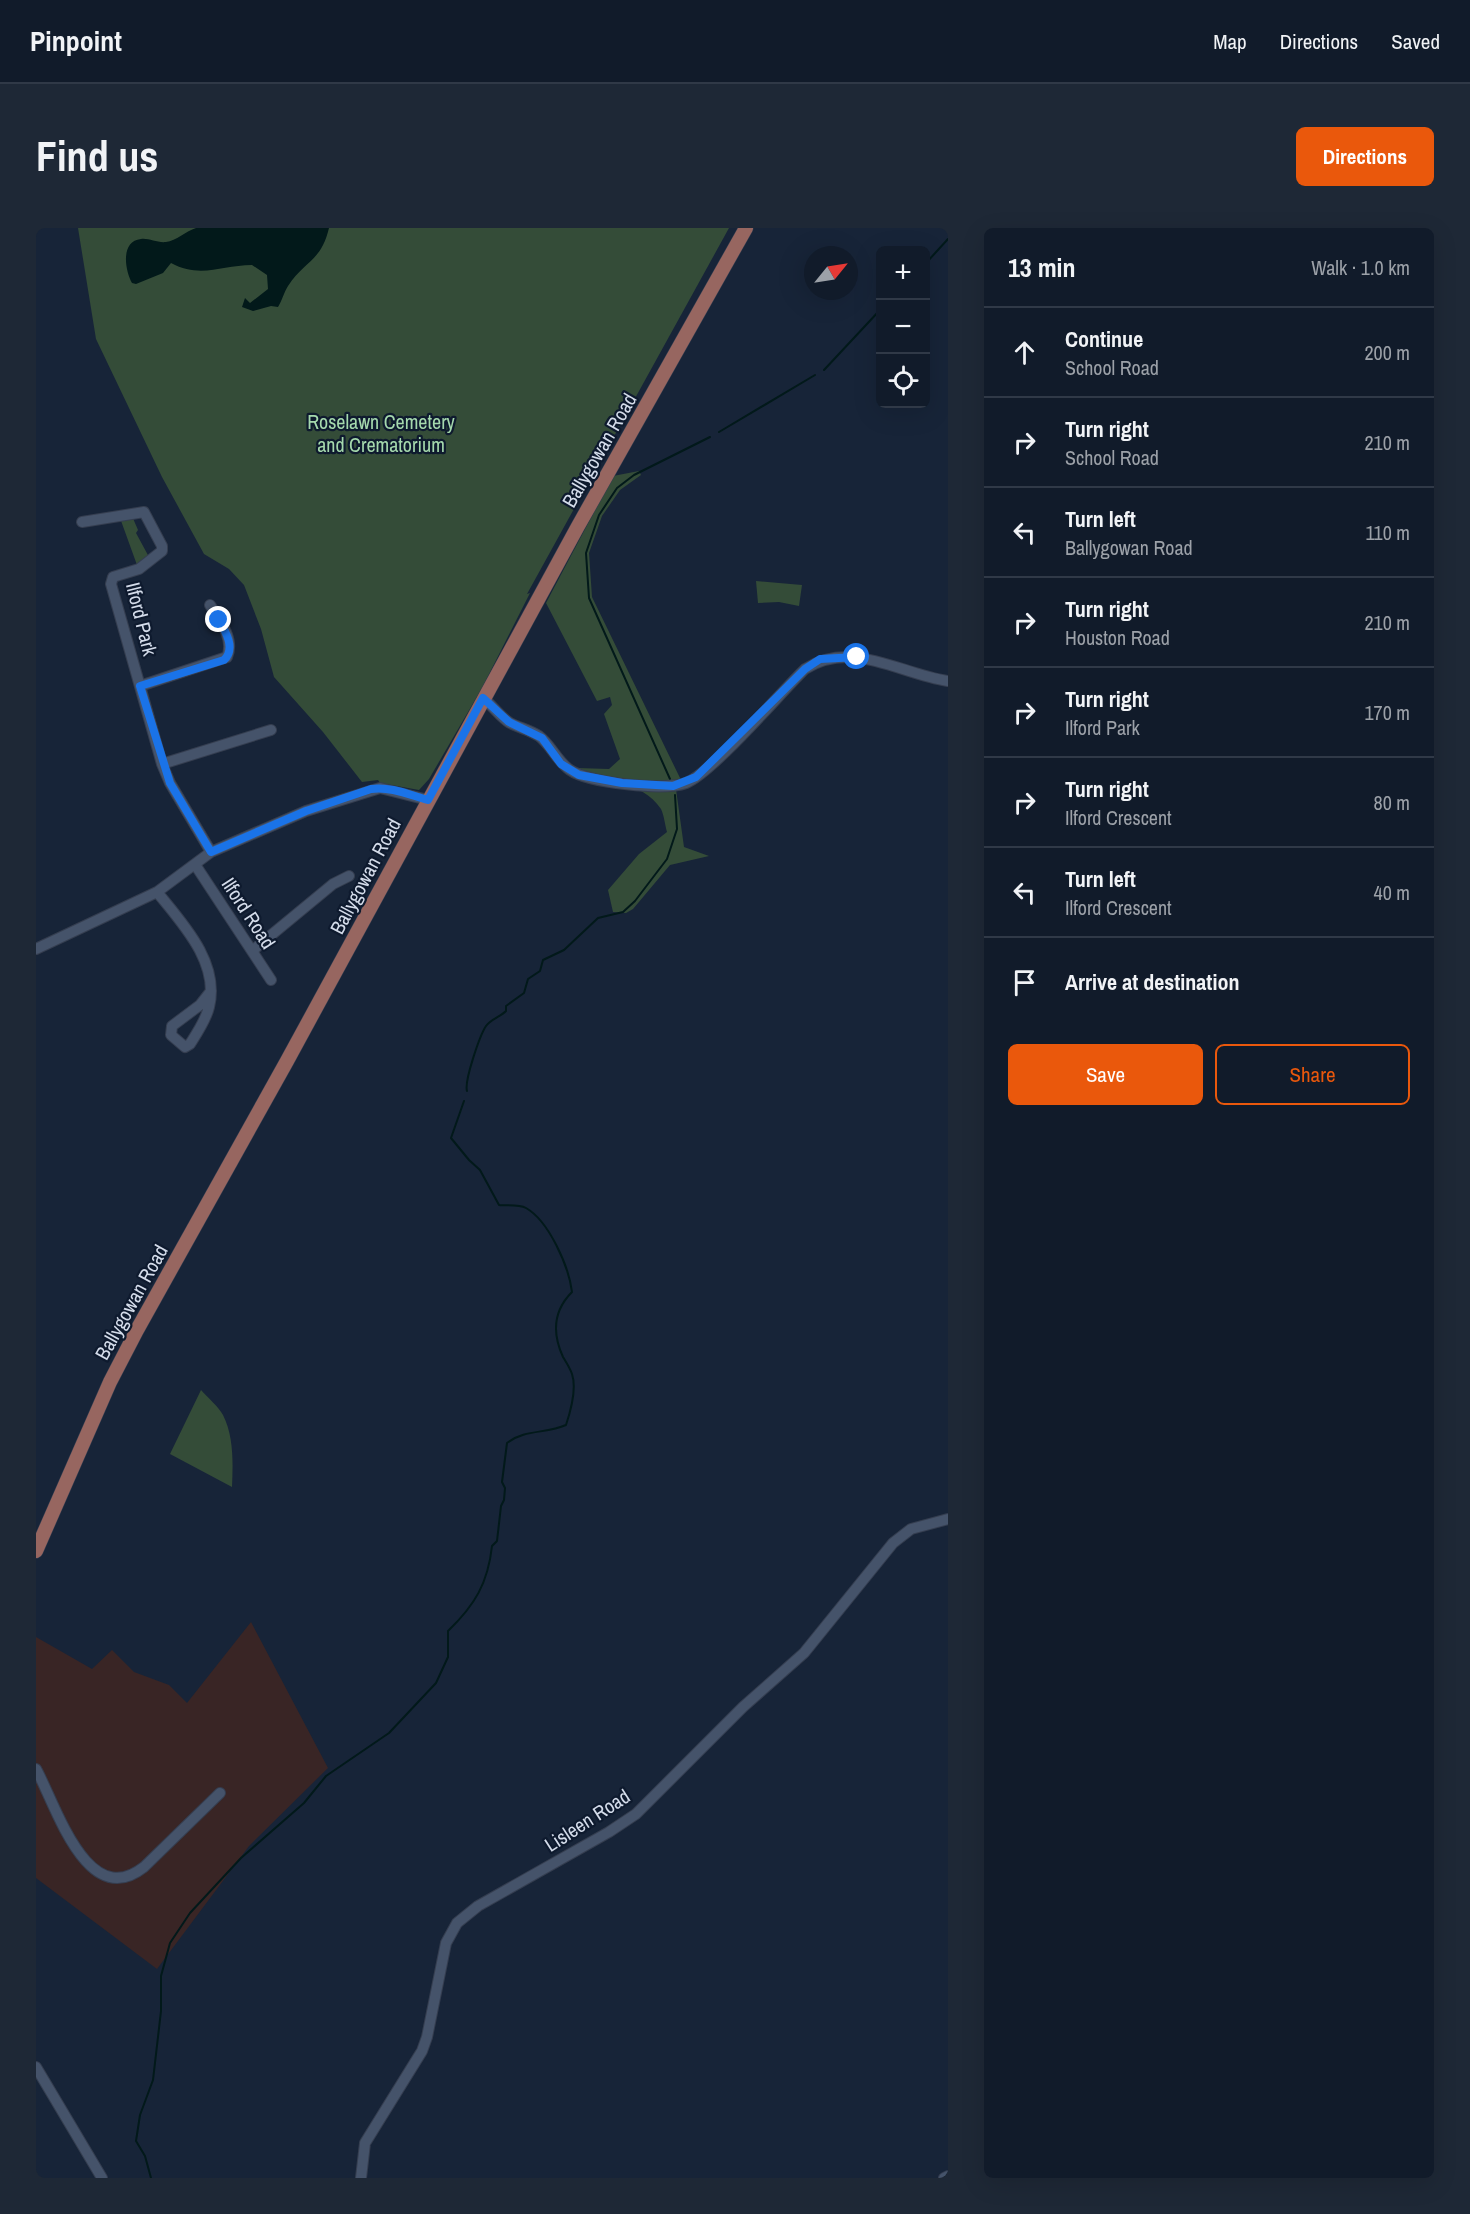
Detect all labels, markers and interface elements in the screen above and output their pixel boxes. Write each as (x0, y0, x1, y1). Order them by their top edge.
text: Pinpoint (30, 22, 122, 60)
text: Map (1213, 27, 1247, 56)
text: Directions (1280, 27, 1358, 56)
text: Saved (1391, 27, 1440, 56)
button: Directions (1296, 127, 1434, 186)
text: Find us (36, 128, 158, 184)
north arrow (804, 246, 858, 300)
map controls (876, 246, 930, 408)
button: + (876, 246, 930, 300)
text: 13 min (1008, 250, 1076, 285)
text: Walk · 1.0 km (1311, 254, 1410, 281)
button: − (876, 300, 930, 354)
text: Continue (1065, 324, 1143, 354)
icon: ahead (1008, 336, 1041, 369)
text: 200 m (1364, 339, 1410, 366)
button: locate (876, 354, 930, 408)
text: School Road (1065, 354, 1159, 381)
street label: Ballygowan Road (555, 388, 643, 512)
park label: Roselawn Cemetery and Crematorium (307, 408, 456, 458)
text: Turn right (1065, 414, 1149, 444)
icon: right (1008, 426, 1041, 459)
text: 210 m (1364, 429, 1410, 456)
text: School Road (1065, 444, 1159, 471)
text: Turn left (1065, 504, 1136, 534)
icon: left (1008, 516, 1041, 549)
text: 110 m (1366, 519, 1410, 546)
text: Ballygowan Road (1065, 534, 1193, 561)
street label: Ilford Park (120, 579, 164, 659)
text: Turn right (1065, 594, 1149, 624)
route end (205, 606, 231, 632)
icon: right (1008, 606, 1041, 639)
text: 210 m (1364, 609, 1410, 636)
text: Houston Road (1065, 624, 1170, 651)
route start (843, 643, 869, 669)
text: Turn right (1065, 684, 1149, 714)
icon: right (1008, 696, 1041, 729)
text: 170 m (1364, 699, 1410, 726)
text: Ilford Park (1065, 714, 1140, 741)
text: Turn right (1065, 774, 1149, 804)
icon: right (1008, 786, 1041, 819)
text: 80 m (1374, 789, 1410, 816)
text: Ilford Crescent (1065, 804, 1172, 831)
street label: Ballygowan Road (323, 813, 407, 939)
text: Turn left (1065, 864, 1136, 894)
street label: Ilford Road (216, 872, 282, 954)
icon: left (1008, 876, 1041, 909)
text: 40 m (1374, 879, 1410, 906)
text: Ilford Crescent (1065, 894, 1172, 921)
icon: arrive (1008, 966, 1041, 999)
text: Arrive at destination (1065, 967, 1239, 997)
button: Save (1008, 1044, 1203, 1105)
button: Share (1215, 1044, 1410, 1105)
street label: Ballygowan Road (88, 1240, 174, 1364)
street label: Lisleen Road (539, 1782, 635, 1858)

